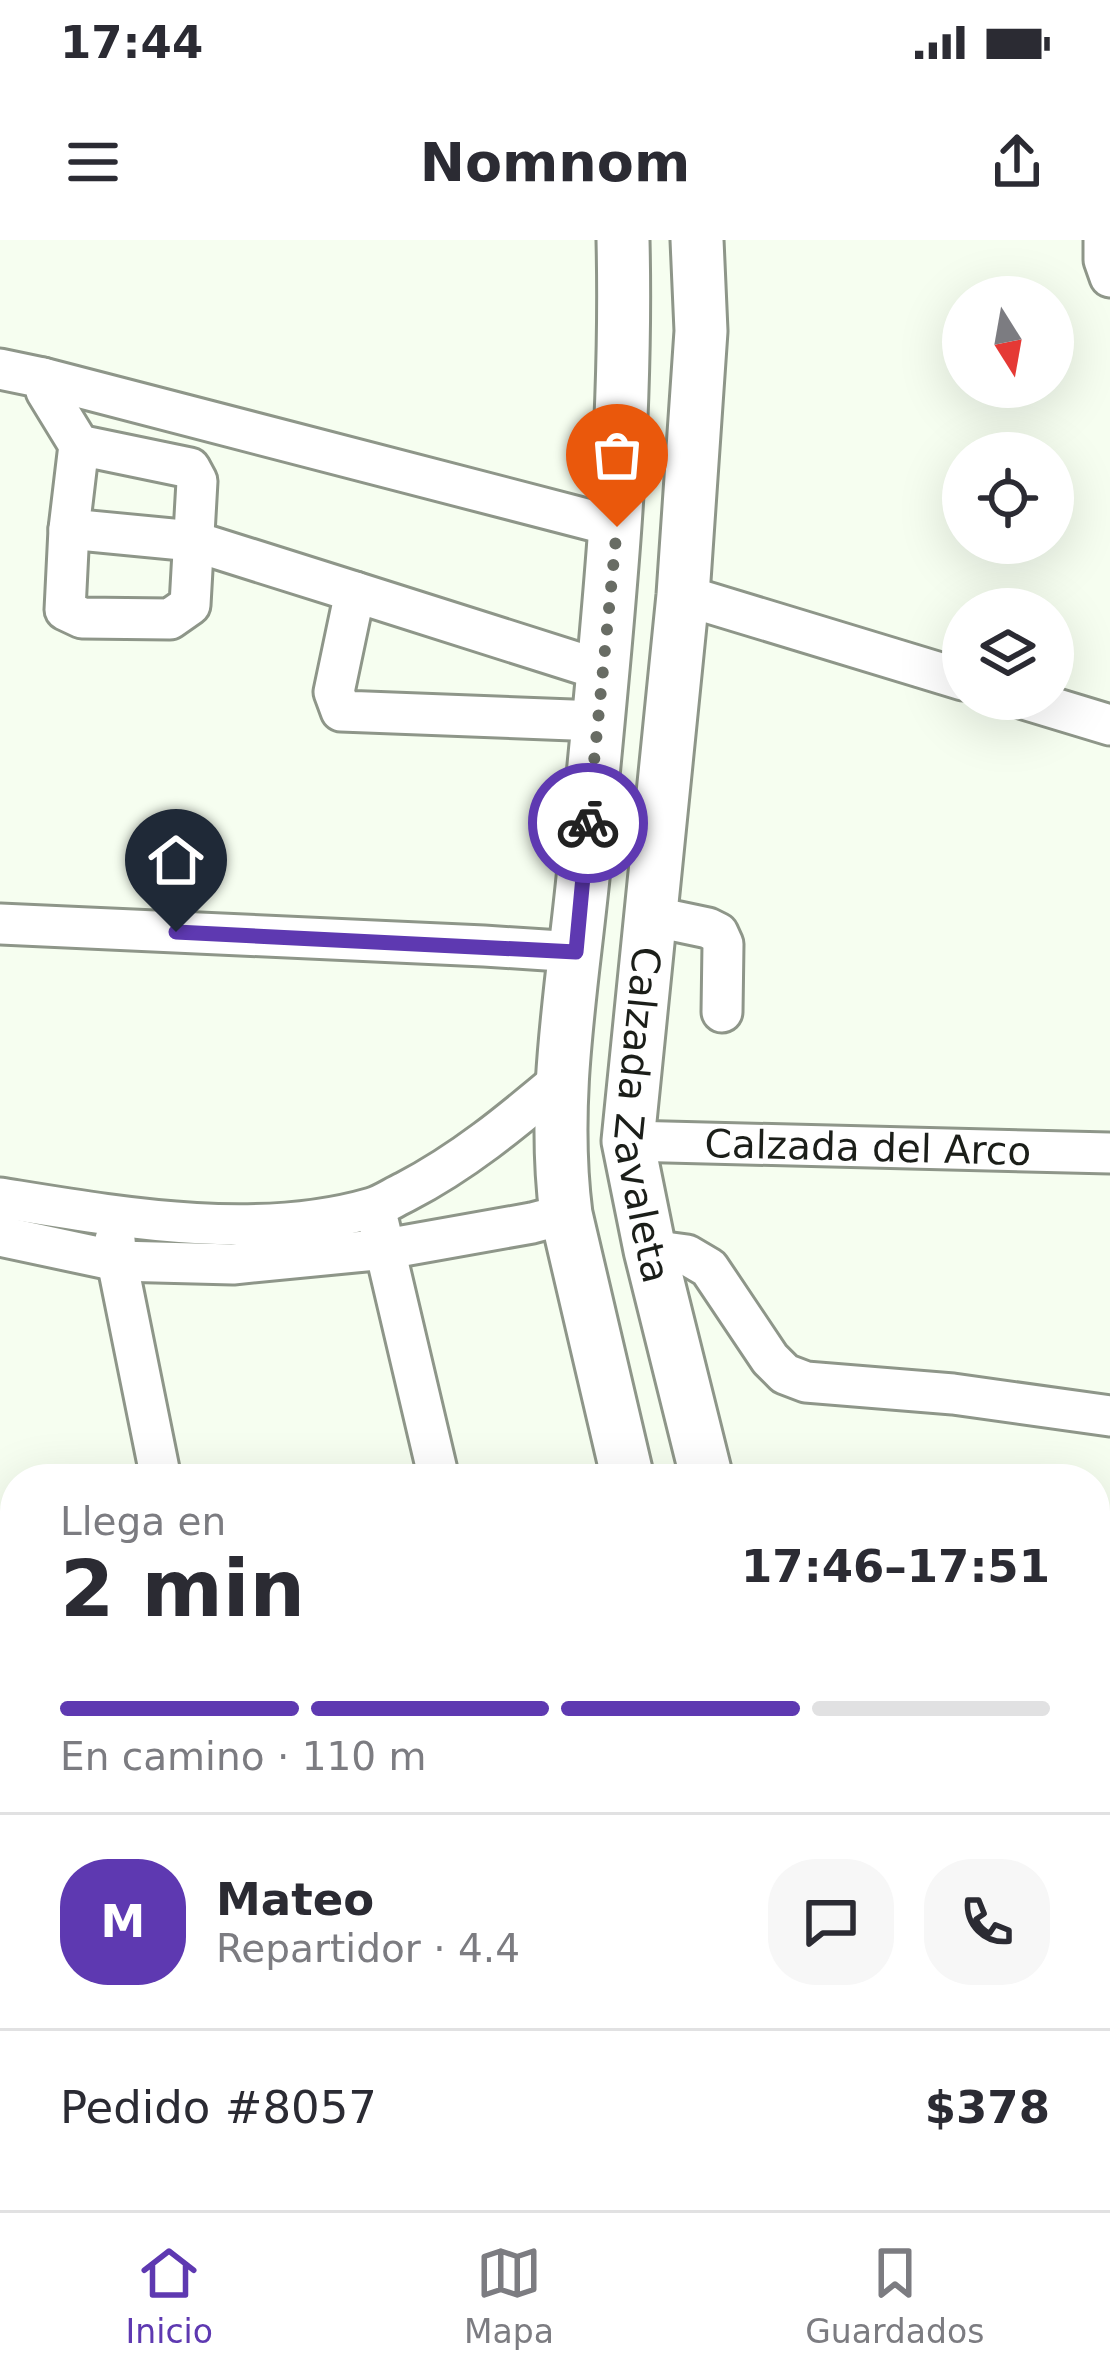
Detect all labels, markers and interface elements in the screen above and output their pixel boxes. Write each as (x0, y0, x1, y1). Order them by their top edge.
text: 17:44 (60, 16, 203, 69)
icon: menu (60, 129, 126, 195)
icon: share (984, 129, 1050, 195)
text: Nomnom (420, 131, 690, 194)
north arrow (942, 276, 1074, 408)
map controls (942, 276, 1074, 720)
pin (566, 404, 668, 527)
icon: bag (584, 422, 650, 488)
button: locate (942, 432, 1074, 564)
button: layers (942, 588, 1074, 720)
courier (528, 763, 648, 883)
icon: bike (555, 790, 621, 856)
pin (125, 809, 227, 932)
icon: home (143, 827, 209, 893)
street label: Calzada Zavaleta (606, 945, 680, 1287)
street label: Calzada del Arco (704, 1120, 1032, 1174)
text: Llega en (60, 1499, 226, 1544)
text: 17:46–17:51 (741, 1540, 1050, 1593)
text: 2 min (60, 1544, 305, 1634)
text: En camino · 110 m (60, 1734, 427, 1779)
button: chat (768, 1859, 894, 1985)
button: phone (924, 1859, 1050, 1985)
text: Mateo (216, 1873, 374, 1926)
text: M (101, 1895, 145, 1948)
text: Repartidor · 4.4 (216, 1926, 520, 1971)
text: Pedido #8057 (60, 2081, 377, 2134)
text: $378 (925, 2081, 1050, 2134)
tab: Inicio (126, 2240, 213, 2351)
tab: Mapa (464, 2240, 554, 2351)
tab: Guardados (805, 2240, 984, 2351)

